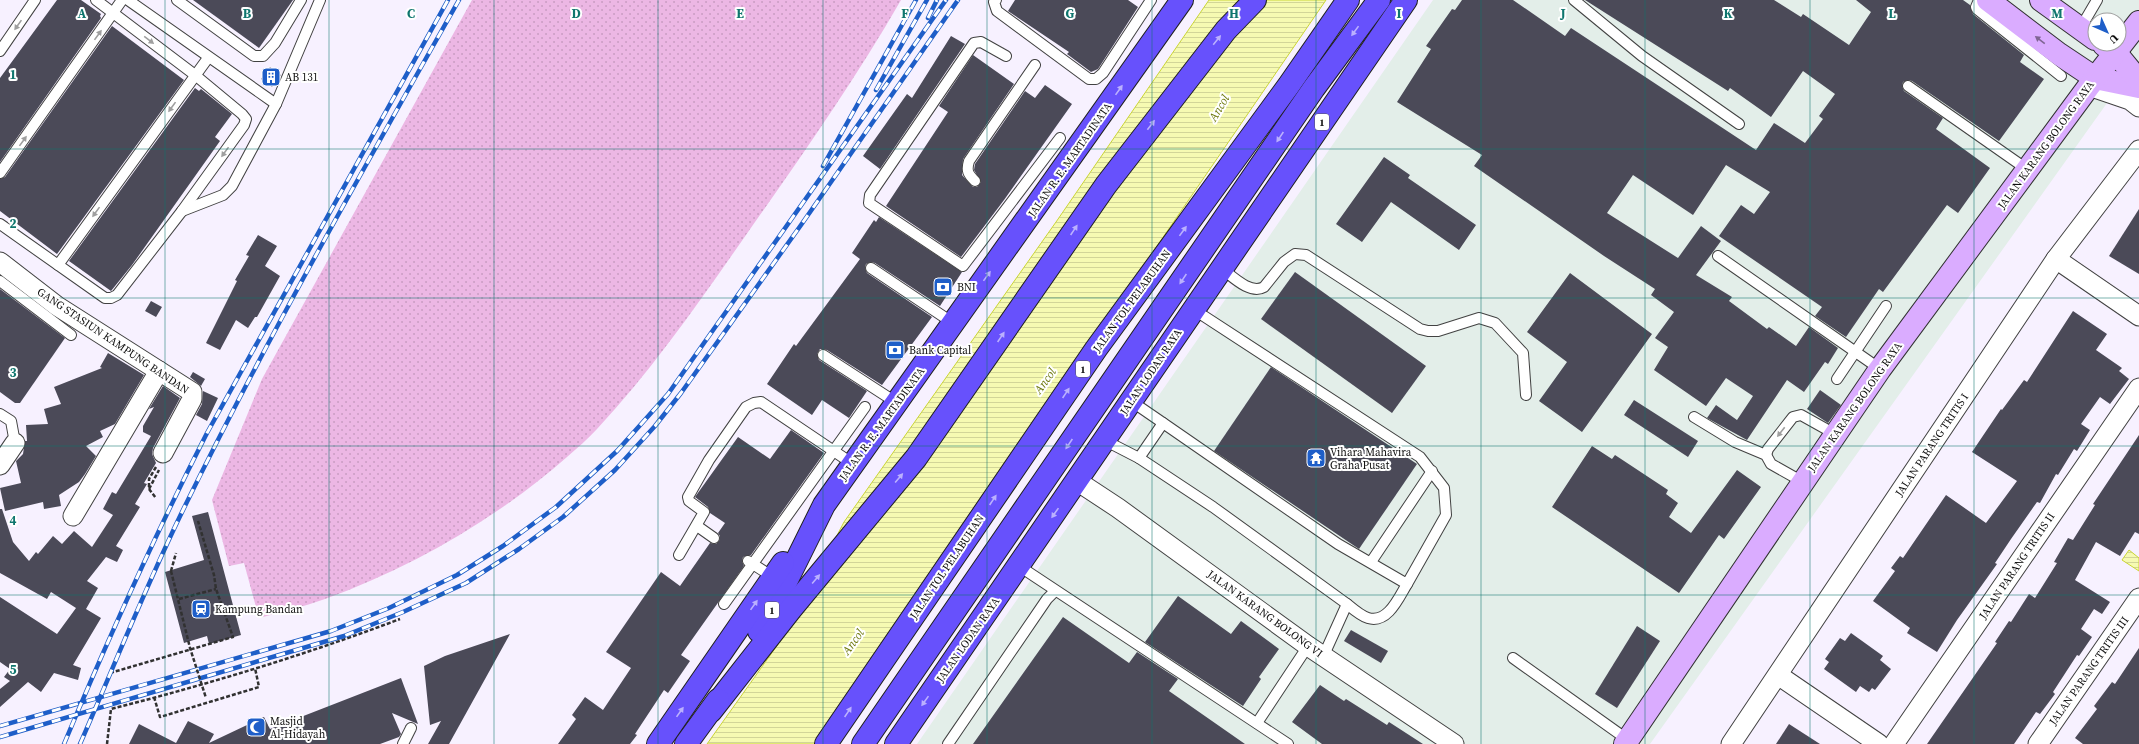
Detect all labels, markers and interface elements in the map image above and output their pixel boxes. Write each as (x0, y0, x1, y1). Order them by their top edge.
text: A (78, 5, 87, 22)
text: B (243, 5, 252, 22)
text: C (407, 5, 415, 22)
text: D (571, 5, 581, 22)
text: E (736, 5, 744, 22)
text: F (901, 5, 909, 22)
text: G (1066, 5, 1075, 22)
text: H (1229, 5, 1239, 22)
text: I (1396, 5, 1402, 22)
text: J (1559, 5, 1566, 22)
text: K (1723, 5, 1733, 22)
text: L (1888, 5, 1896, 22)
text: M (2051, 5, 2063, 22)
north arrow (2087, 12, 2127, 52)
one-way arrow (14, 20, 22, 31)
one-way arrow (1351, 26, 1360, 37)
one-way arrow (94, 30, 102, 41)
text: U (2106, 31, 2122, 47)
one-way arrow (1213, 35, 1222, 46)
one-way arrow (2035, 35, 2046, 44)
one-way arrow (144, 36, 155, 45)
text: 1 (9, 66, 17, 83)
building icon: AB 131 (260, 66, 282, 88)
place label: AB 131 (285, 70, 318, 85)
street label: JALAN KARANG BOLONG RAYA (1994, 77, 2098, 213)
one-way arrow (1115, 85, 1123, 95)
water label: Ancol (1204, 91, 1233, 125)
street label: JALAN R. E. MARTADINATA (1024, 99, 1116, 221)
one-way arrow (168, 102, 176, 112)
road number: 1 (1315, 114, 1329, 130)
one-way arrow (1147, 120, 1155, 131)
one-way arrow (1276, 132, 1284, 143)
one-way arrow (19, 136, 27, 146)
one-way arrow (221, 146, 229, 157)
one-way arrow (92, 207, 100, 217)
text: 2 (9, 215, 17, 232)
one-way arrow (1070, 225, 1078, 235)
one-way arrow (1179, 225, 1187, 236)
street label: JALAN TOL PELABUHAN (1089, 247, 1174, 356)
one-way arrow (983, 271, 991, 281)
one-way arrow (1179, 274, 1187, 284)
bank icon: BNI (932, 276, 954, 298)
place label: BNI (957, 280, 976, 295)
street label: GANG STASIUN KAMPUNG BANDAN (34, 284, 192, 398)
street label: JALAN LODAN RAYA (1116, 325, 1186, 419)
one-way arrow (997, 332, 1005, 343)
bank icon: Bank Capital (884, 339, 906, 361)
street label: JALAN KARANG BOLONG RAYA (1804, 339, 1906, 476)
place label: Bank Capital (909, 343, 971, 358)
road number: 1 (1076, 361, 1090, 377)
text: 3 (9, 364, 17, 381)
street label: JALAN R. E. MARTADINATA (835, 364, 929, 485)
water label: Ancol (1030, 364, 1060, 398)
one-way arrow (1062, 388, 1070, 398)
street label: JALAN PARANG TRITIS I (1891, 391, 1972, 500)
one-way arrow (1777, 426, 1785, 437)
one-way arrow (1066, 438, 1073, 450)
place label: Vihara Mahavira Graha Pusat (1330, 445, 1412, 473)
temple icon: Vihara Mahavira Graha Pusat (1305, 447, 1327, 469)
one-way arrow (895, 473, 903, 484)
one-way arrow (989, 495, 997, 506)
one-way arrow (1051, 508, 1059, 519)
street label: JALAN PARANG TRITIS II (1975, 510, 2058, 623)
text: 4 (9, 512, 17, 529)
street label: JALAN TOL PELABUHAN (906, 512, 988, 623)
street label: JALAN KARANG BOLONG VI (1203, 566, 1326, 661)
one-way arrow (812, 573, 821, 584)
street label: JALAN LODAN RAYA (932, 594, 1003, 686)
station icon: Kampung Bandan (190, 598, 212, 620)
one-way arrow (750, 600, 758, 610)
place label: Kampung Bandan (215, 602, 303, 617)
road number: 1 (765, 602, 779, 618)
street label: JALAN PARANG TRITIS III (2045, 614, 2132, 729)
water label: Ancol (838, 625, 868, 659)
text: 5 (9, 661, 17, 678)
one-way arrow (922, 695, 929, 707)
one-way arrow (676, 707, 684, 717)
one-way arrow (844, 707, 852, 717)
place label: Masjid Al-Hidayah (270, 714, 326, 742)
mosque icon: Masjid Al-Hidayah (245, 716, 267, 738)

